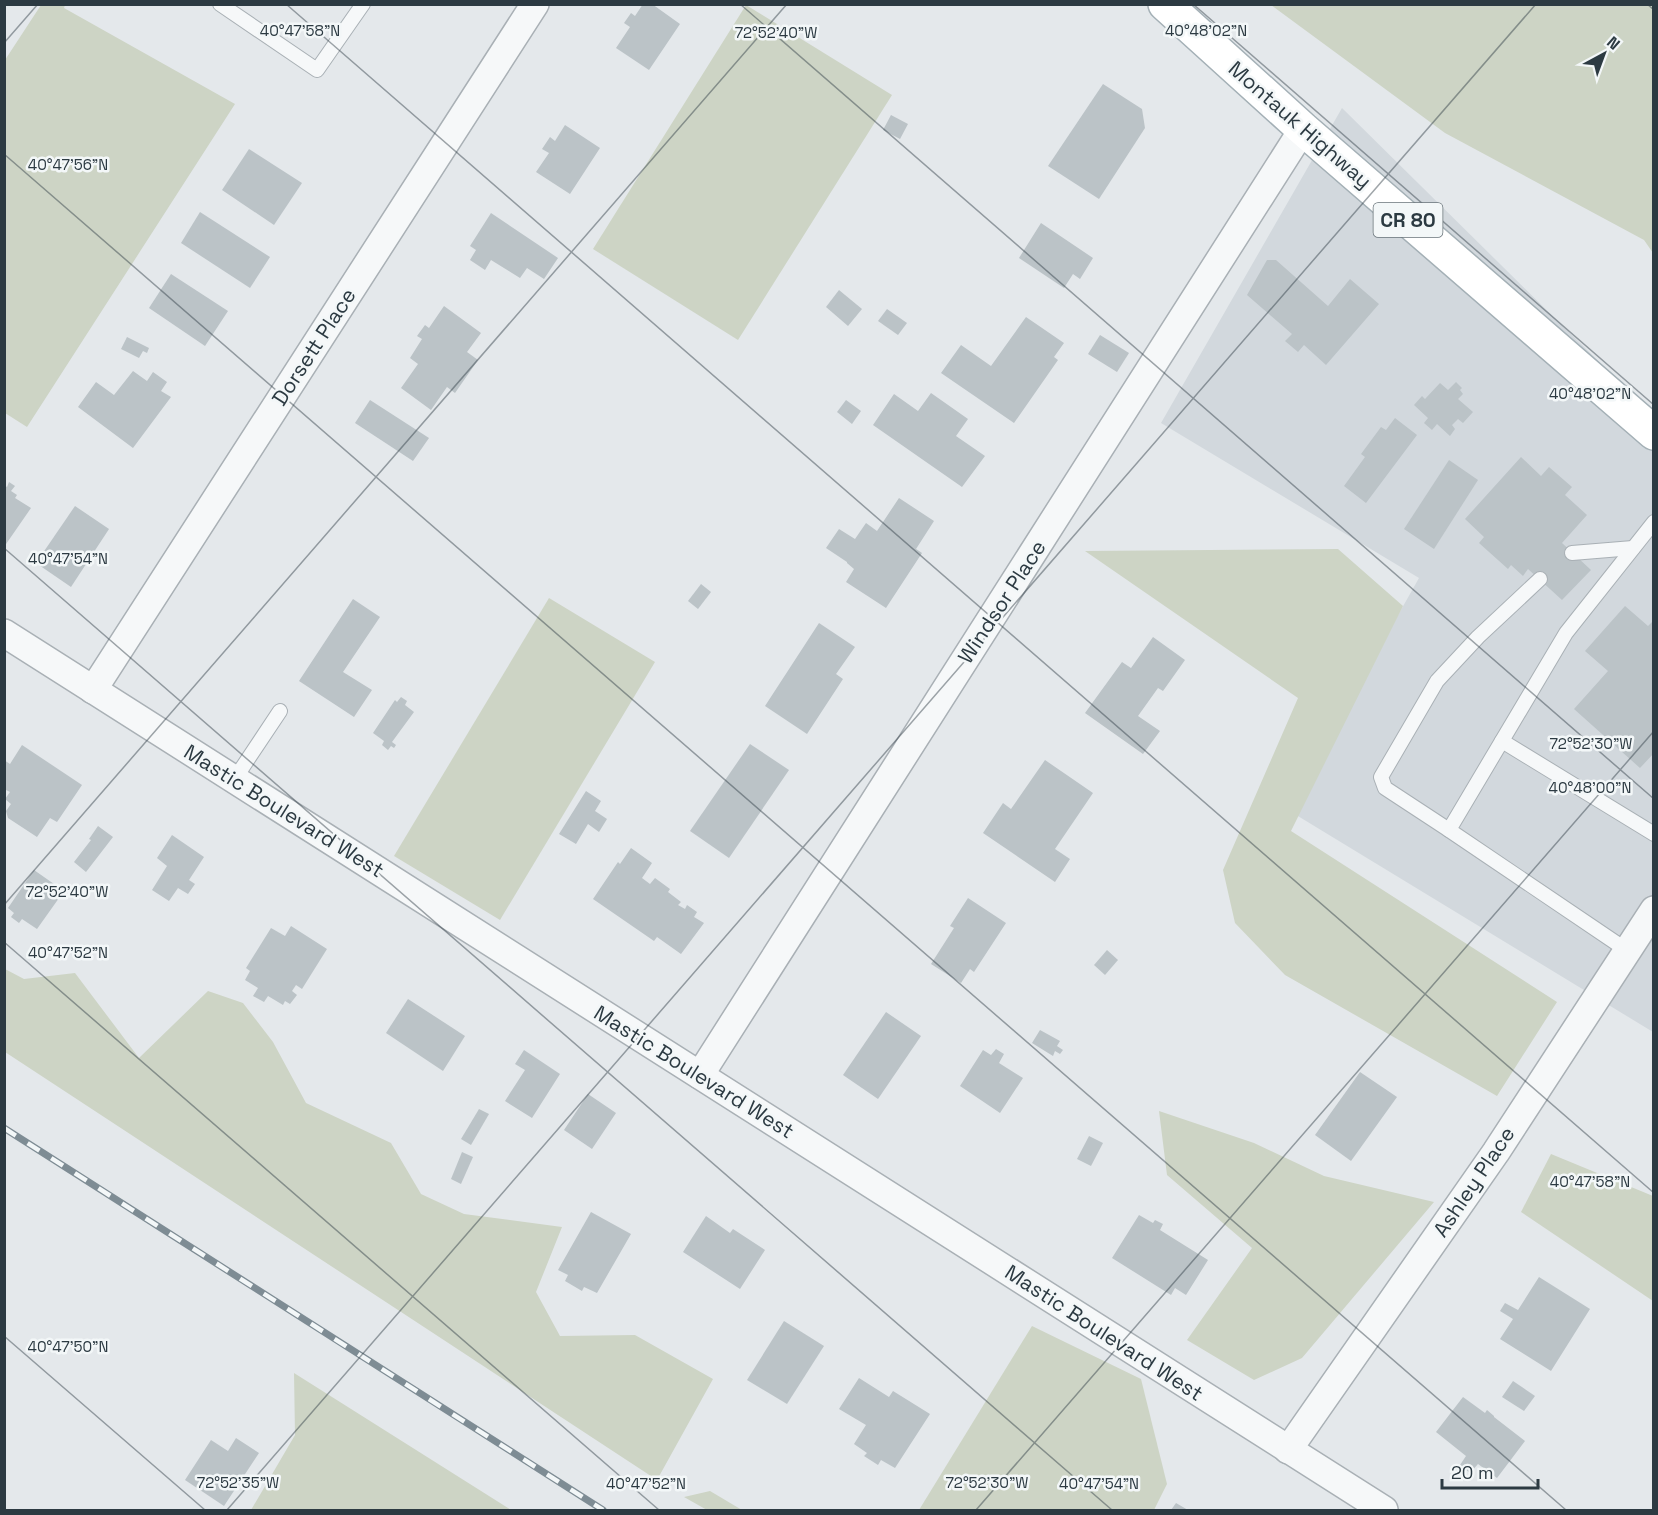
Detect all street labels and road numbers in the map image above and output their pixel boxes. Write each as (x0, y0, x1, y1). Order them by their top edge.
street label: Montauk Highway (1223, 55, 1378, 194)
road number: CR 80 (1374, 203, 1442, 237)
street label: Dorsett Place (266, 283, 362, 410)
street label: Windsor Place (952, 535, 1052, 669)
street label: Mastic Boulevard West (179, 738, 389, 883)
street label: Mastic Boulevard West (589, 999, 799, 1144)
street label: Ashley Place (1427, 1121, 1520, 1242)
street label: Mastic Boulevard West (1000, 1258, 1208, 1407)

